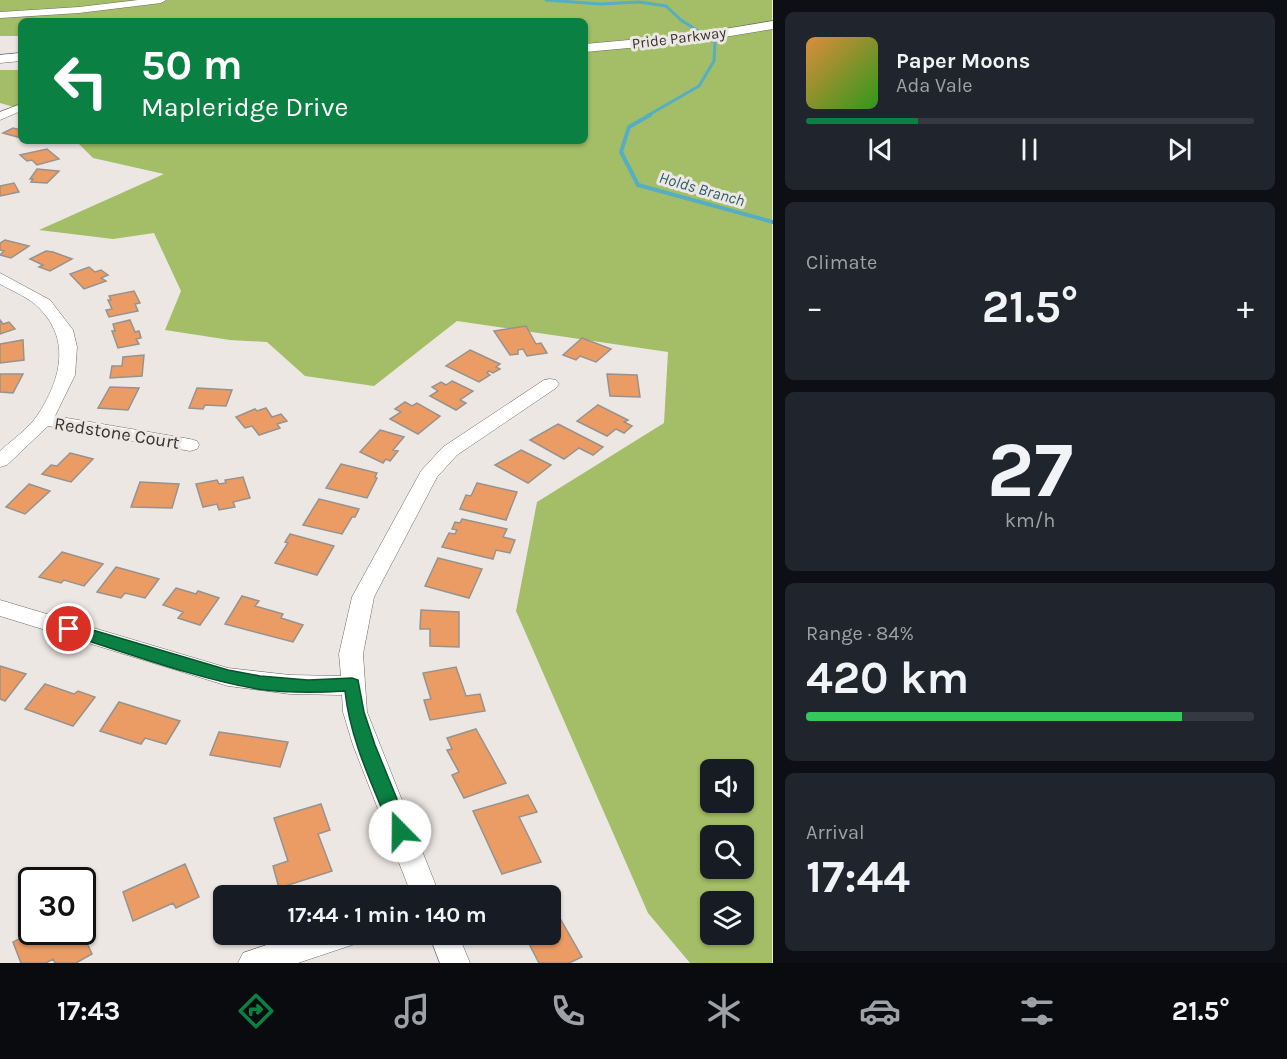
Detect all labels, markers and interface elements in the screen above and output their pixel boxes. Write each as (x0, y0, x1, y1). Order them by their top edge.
street label: Pride Parkway (631, 23, 727, 53)
text: 50 m (141, 40, 243, 90)
icon: left (42, 42, 120, 120)
text: Paper Moons (896, 48, 1030, 74)
text: Ada Vale (896, 74, 973, 97)
text: Mapleridge Drive (141, 91, 348, 123)
icon: previous (864, 133, 897, 166)
icon: pause (1013, 133, 1046, 166)
icon: next (1163, 133, 1196, 166)
water label: Holds Branch (657, 168, 747, 210)
text: Climate (806, 251, 877, 274)
text: 21.5° (982, 281, 1078, 333)
text: − (806, 288, 823, 326)
text: + (1237, 288, 1254, 326)
street label: Redstone Court (53, 412, 181, 454)
text: 27 (987, 424, 1073, 516)
text: km/h (1005, 509, 1055, 532)
pin (43, 603, 94, 654)
icon: arrive (52, 612, 85, 645)
text: Range · 84% (806, 622, 914, 645)
text: 420 km (806, 652, 969, 704)
map controls (700, 759, 754, 945)
button: sound (700, 759, 754, 813)
position arrow (368, 799, 432, 863)
text: Arrival (806, 821, 865, 844)
button: search (700, 825, 754, 879)
text: 17:44 (806, 851, 910, 903)
speed limit sign: 30 (18, 867, 96, 945)
button: layers (700, 891, 754, 945)
text: 17:44 · 1 min · 140 m (287, 902, 487, 928)
icon: directions (235, 990, 277, 1032)
icon: music (391, 990, 433, 1032)
icon: phone (547, 990, 589, 1032)
icon: climate (703, 990, 745, 1032)
icon: car (859, 990, 901, 1032)
icon: filters (1016, 990, 1058, 1032)
text: 17:43 (57, 995, 120, 1027)
text: 21.5° (1172, 995, 1230, 1027)

